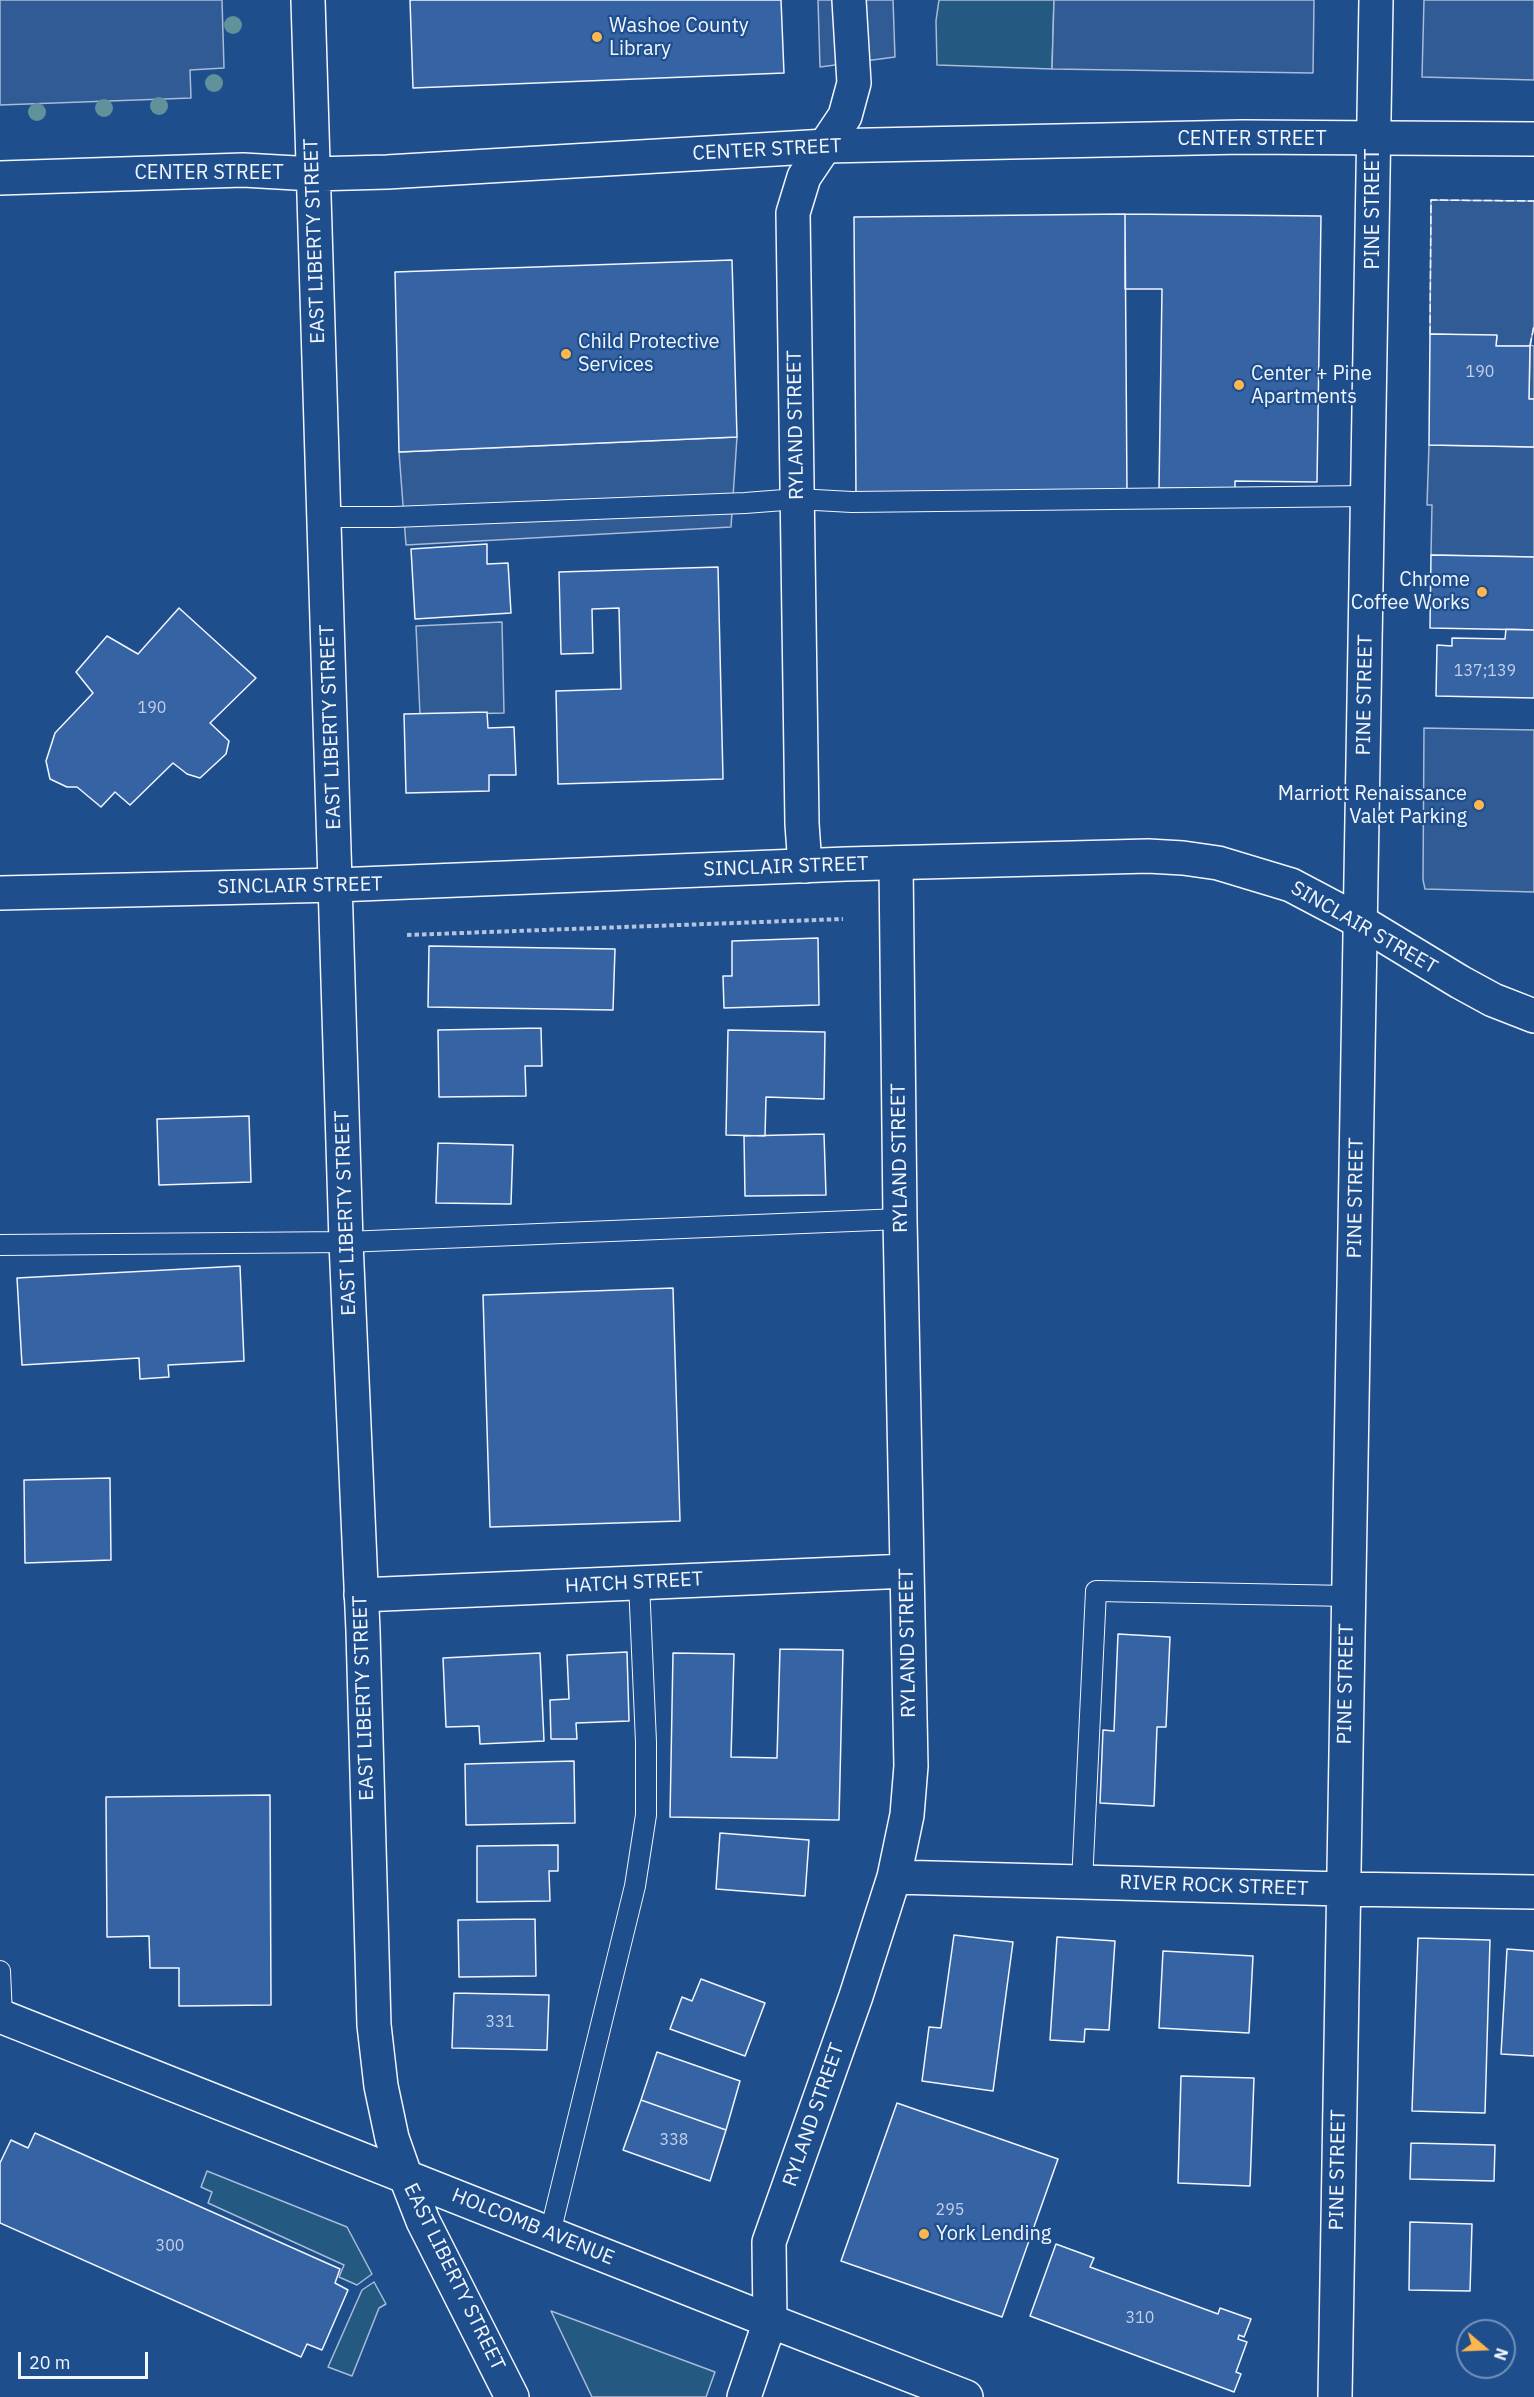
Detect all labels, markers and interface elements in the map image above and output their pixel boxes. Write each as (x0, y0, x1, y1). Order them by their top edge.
place label: Washoe County Library (609, 14, 749, 61)
marker: Washoe County Library (590, 30, 604, 44)
street label: CENTER STREET (1177, 127, 1327, 151)
street label: CENTER STREET (692, 134, 842, 166)
street label: EAST LIBERTY STREET (299, 138, 331, 344)
street label: PINE STREET (1361, 149, 1385, 269)
street label: CENTER STREET (134, 161, 284, 185)
place label: Child Protective Services (578, 330, 720, 377)
marker: Child Protective Services (559, 347, 573, 361)
street label: RYLAND STREET (783, 350, 809, 500)
place label: Center + Pine Apartments (1251, 362, 1372, 409)
house number: 190 (1466, 362, 1494, 382)
marker: Center + Pine Apartments (1232, 378, 1246, 392)
place label: Chrome Coffee Works (1351, 568, 1470, 615)
marker: Chrome Coffee Works (1475, 585, 1489, 599)
street label: EAST LIBERTY STREET (315, 624, 347, 830)
street label: PINE STREET (1352, 634, 1378, 756)
house number: 137;139 (1454, 661, 1516, 681)
house number: 190 (138, 698, 166, 718)
place label: Marriott Renaissance Valet Parking (1278, 782, 1467, 829)
marker: Marriott Renaissance Valet Parking (1472, 798, 1486, 812)
street label: SINCLAIR STREET (703, 852, 869, 882)
street label: SINCLAIR STREET (217, 873, 383, 899)
street label: SINCLAIR STREET (1286, 876, 1442, 980)
street label: RYLAND STREET (887, 1083, 913, 1233)
street label: EAST LIBERTY STREET (330, 1110, 362, 1316)
street label: PINE STREET (1343, 1137, 1369, 1259)
street label: HATCH STREET (564, 1567, 704, 1599)
street label: RYLAND STREET (895, 1568, 921, 1718)
street label: EAST LIBERTY STREET (348, 1595, 380, 1801)
street label: PINE STREET (1333, 1623, 1359, 1745)
street label: RIVER ROCK STREET (1119, 1871, 1309, 1901)
house number: 331 (486, 2012, 514, 2032)
street label: RYLAND STREET (778, 2040, 850, 2190)
street label: PINE STREET (1325, 2109, 1351, 2231)
house number: 338 (660, 2130, 688, 2150)
street label: EAST LIBERTY STREET (398, 2179, 510, 2375)
street label: HOLCOMB AVENUE (448, 2183, 618, 2271)
house number: 295 (936, 2200, 964, 2220)
place label: York Lending (936, 2222, 1051, 2246)
marker: York Lending (917, 2227, 931, 2241)
house number: 300 (156, 2236, 184, 2256)
house number: 310 (1126, 2308, 1154, 2328)
north arrow (1456, 2319, 1516, 2379)
scale bar (21, 2340, 152, 2378)
text: N (1490, 2345, 1512, 2363)
text: 20 m (29, 2351, 71, 2374)

